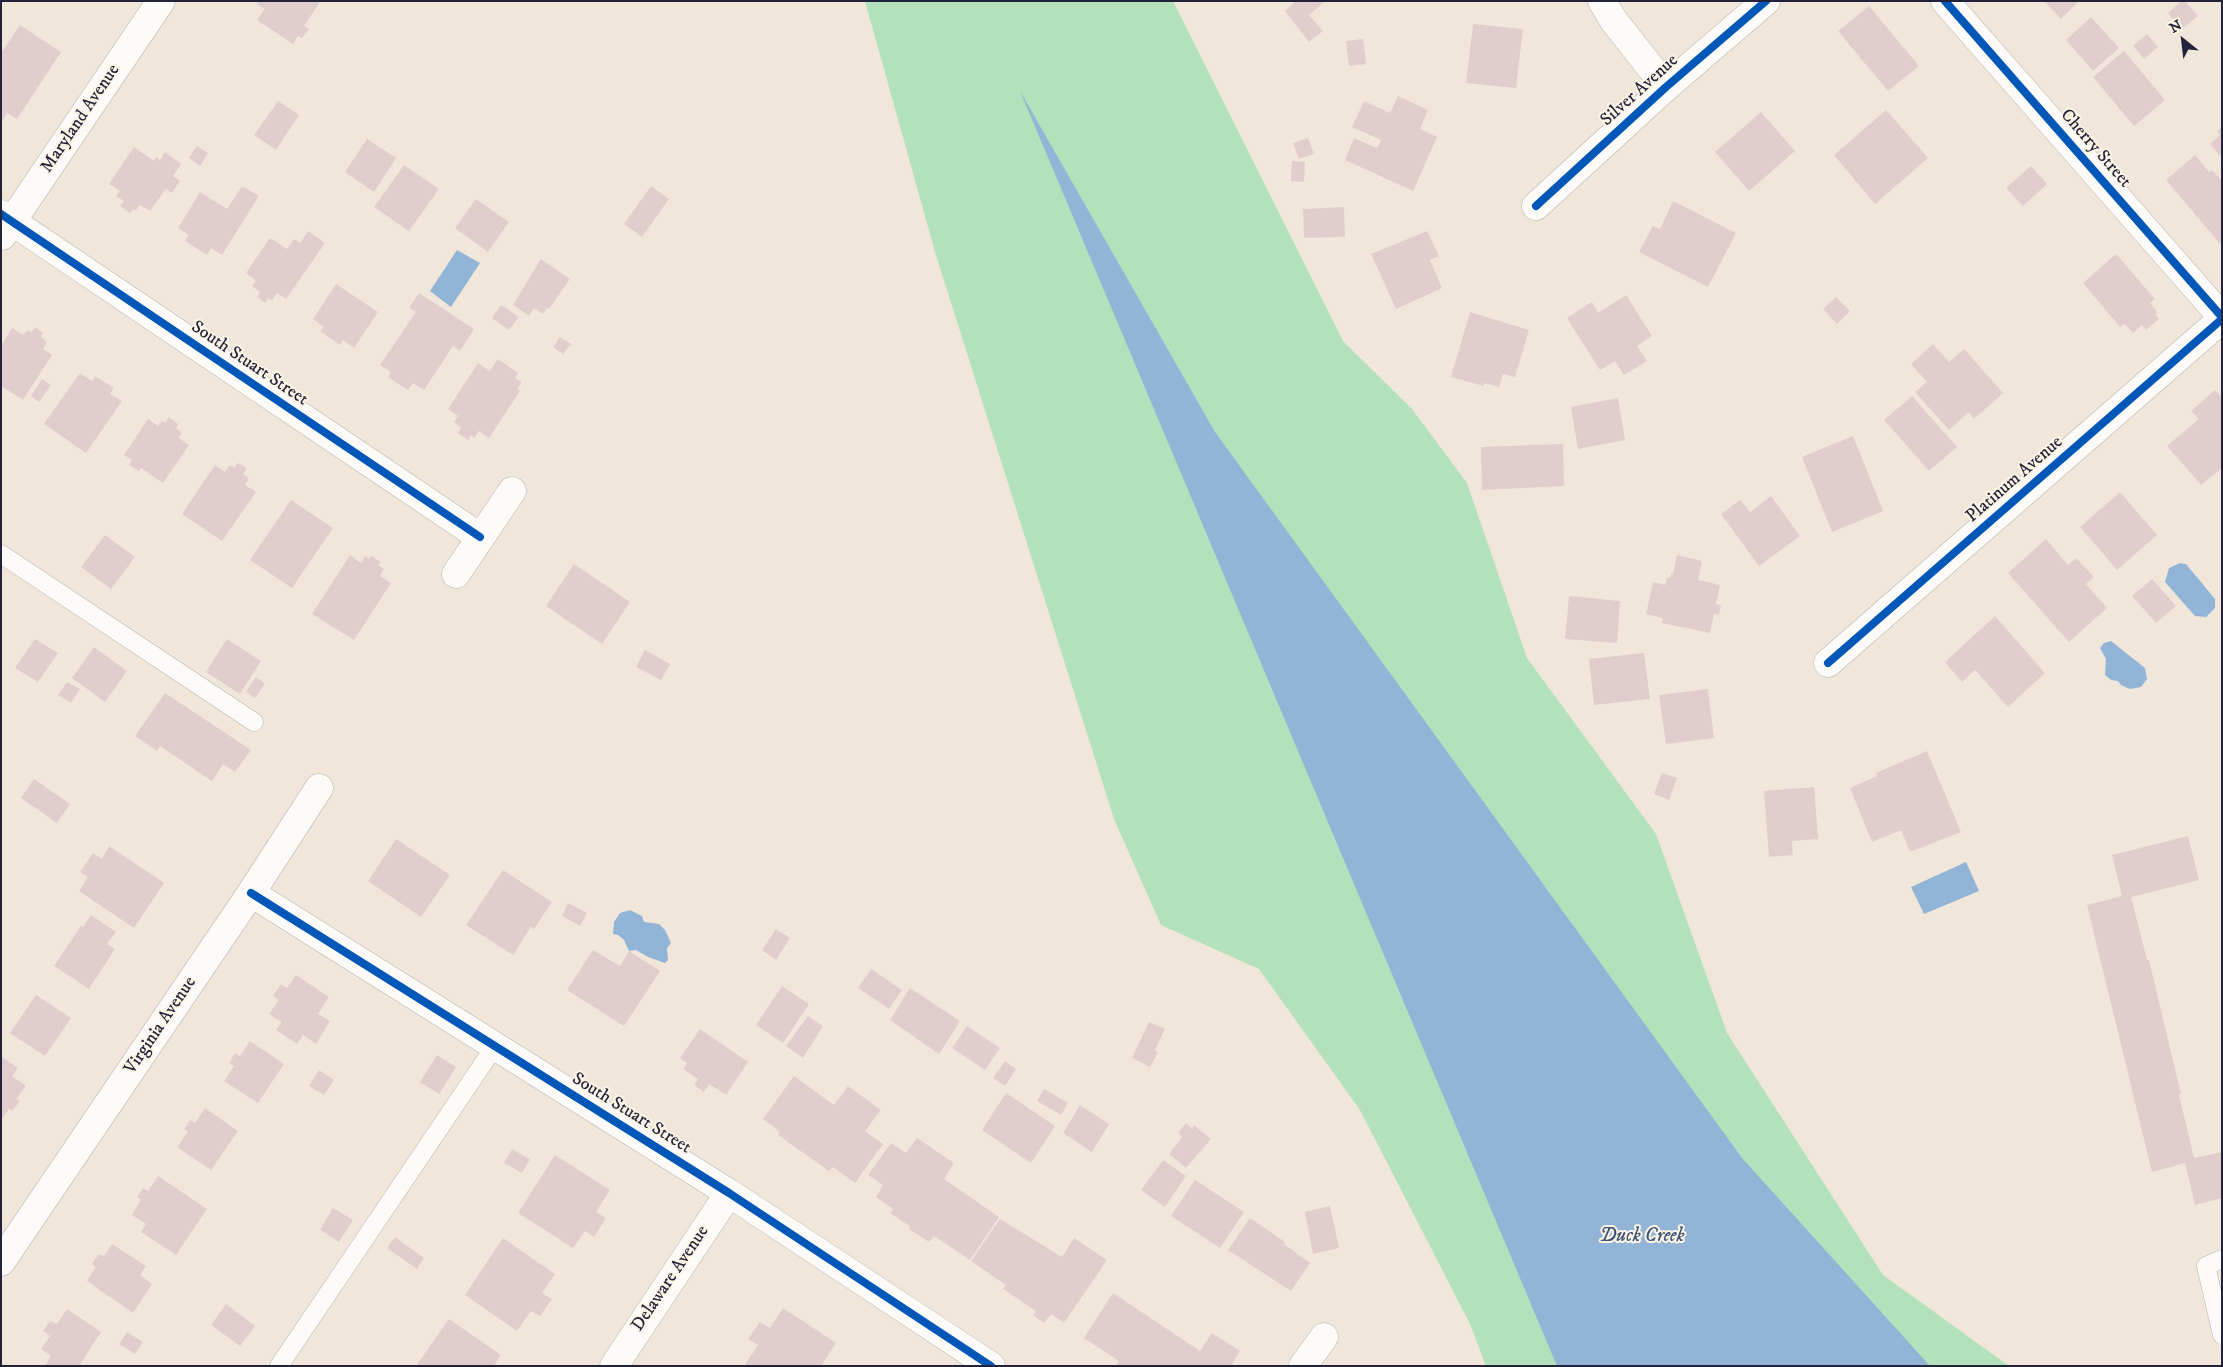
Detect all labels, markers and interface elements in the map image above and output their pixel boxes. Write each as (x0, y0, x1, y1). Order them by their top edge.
north arrow (2158, 15, 2208, 65)
text: N (2166, 16, 2185, 38)
street label: Silver Avenue (1597, 50, 1683, 132)
street label: Maryland Avenue (37, 61, 125, 177)
street label: Cherry Street (2055, 105, 2135, 193)
street label: South Stuart Street (186, 317, 312, 411)
street label: Platinum Avenue (1962, 432, 2068, 528)
street label: Virginia Avenue (120, 973, 202, 1079)
street label: South Stuart Street (567, 1069, 695, 1159)
street label: Delaware Avenue (628, 1222, 714, 1336)
water label: Duck Creek (1599, 1226, 1685, 1248)

